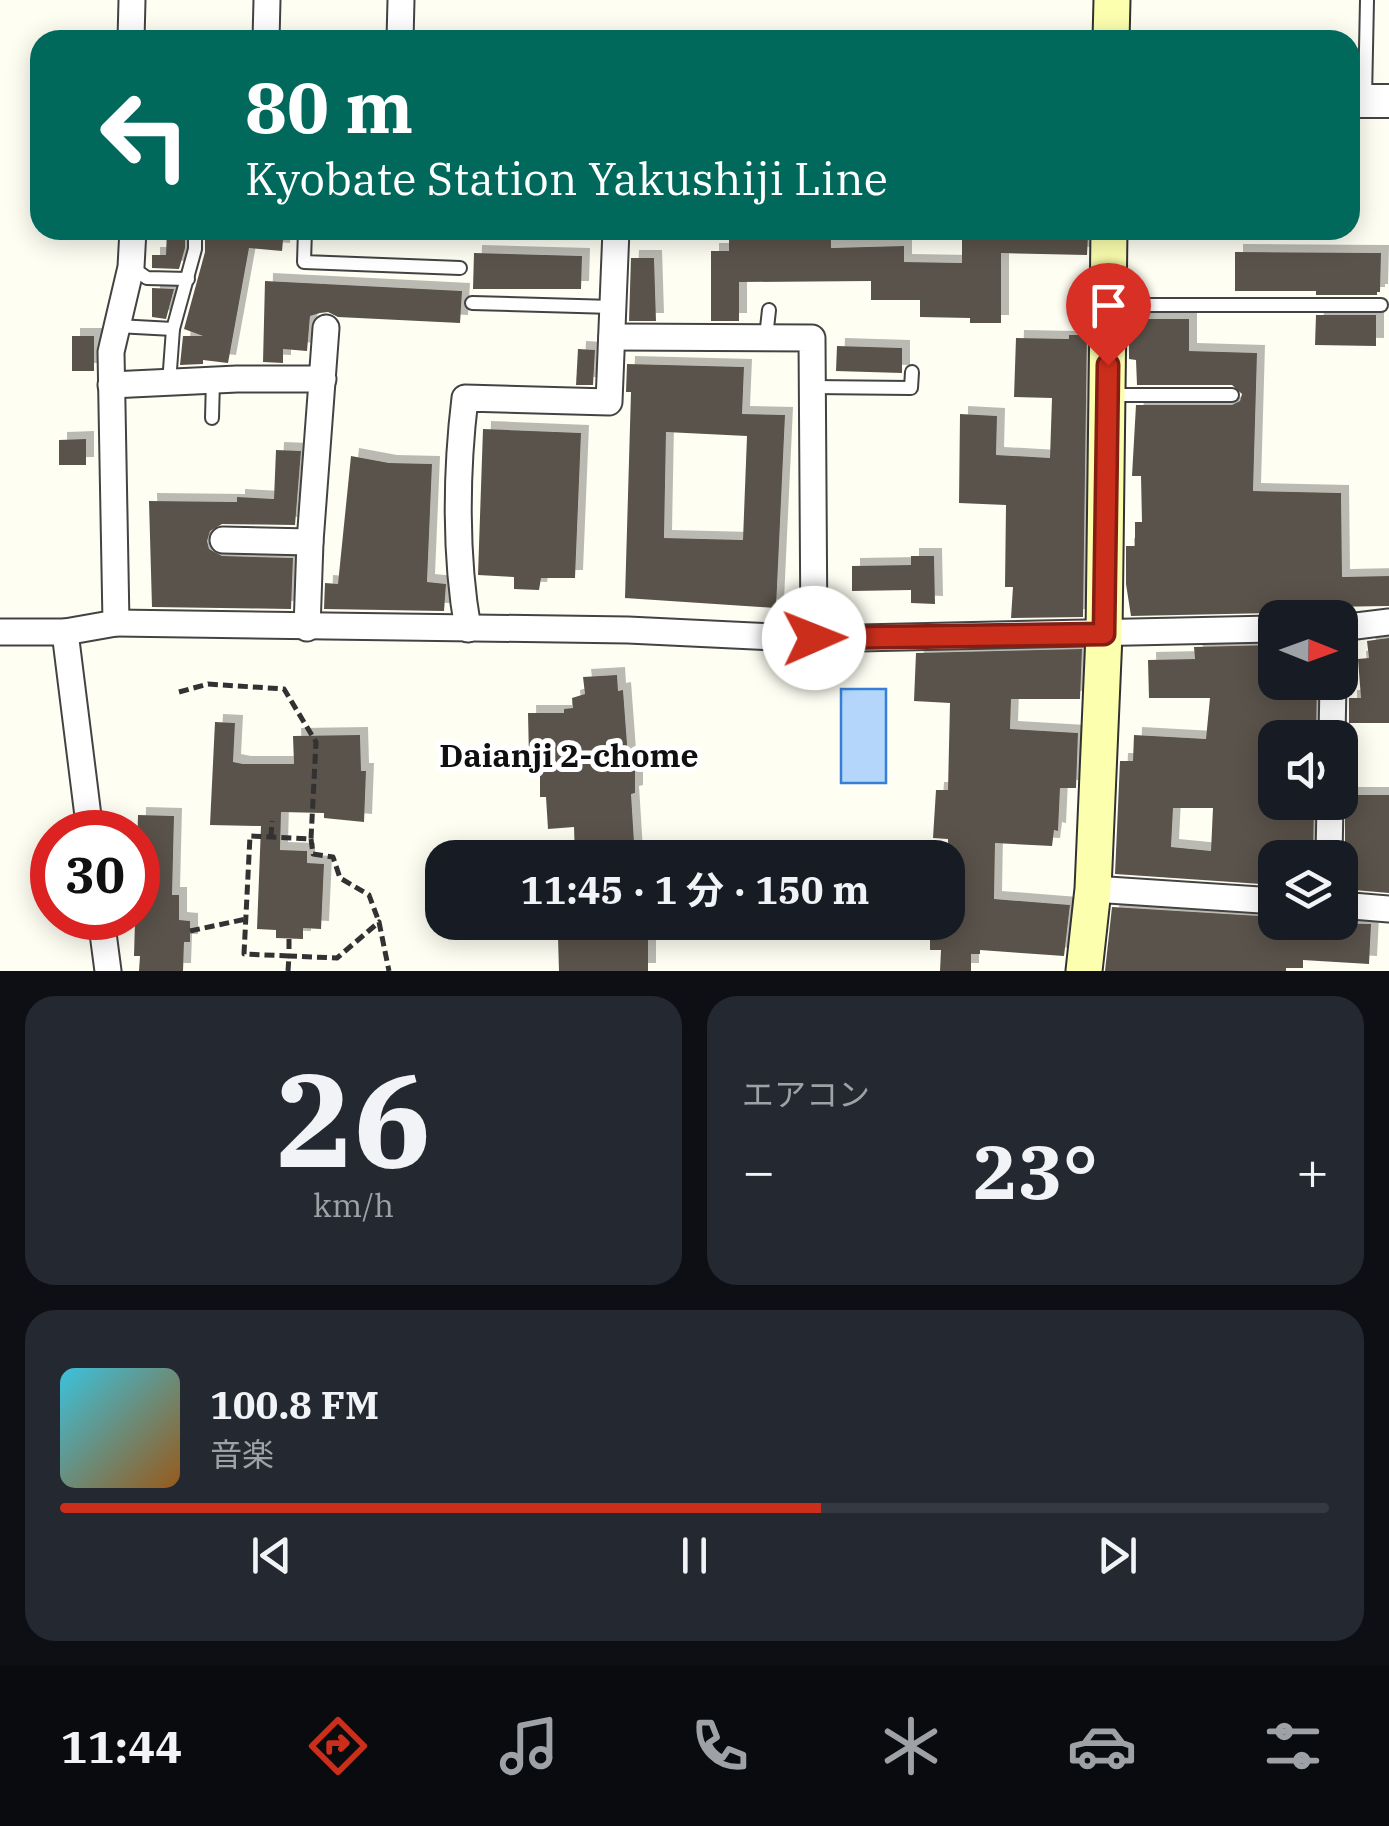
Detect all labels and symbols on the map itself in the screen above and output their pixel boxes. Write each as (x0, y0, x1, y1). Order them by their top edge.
pin (1066, 263, 1151, 366)
position arrow (762, 586, 866, 690)
north arrow (1258, 600, 1358, 700)
district label: Daianji 2-chome (439, 734, 699, 776)
speed limit sign: 30 (30, 810, 160, 940)

